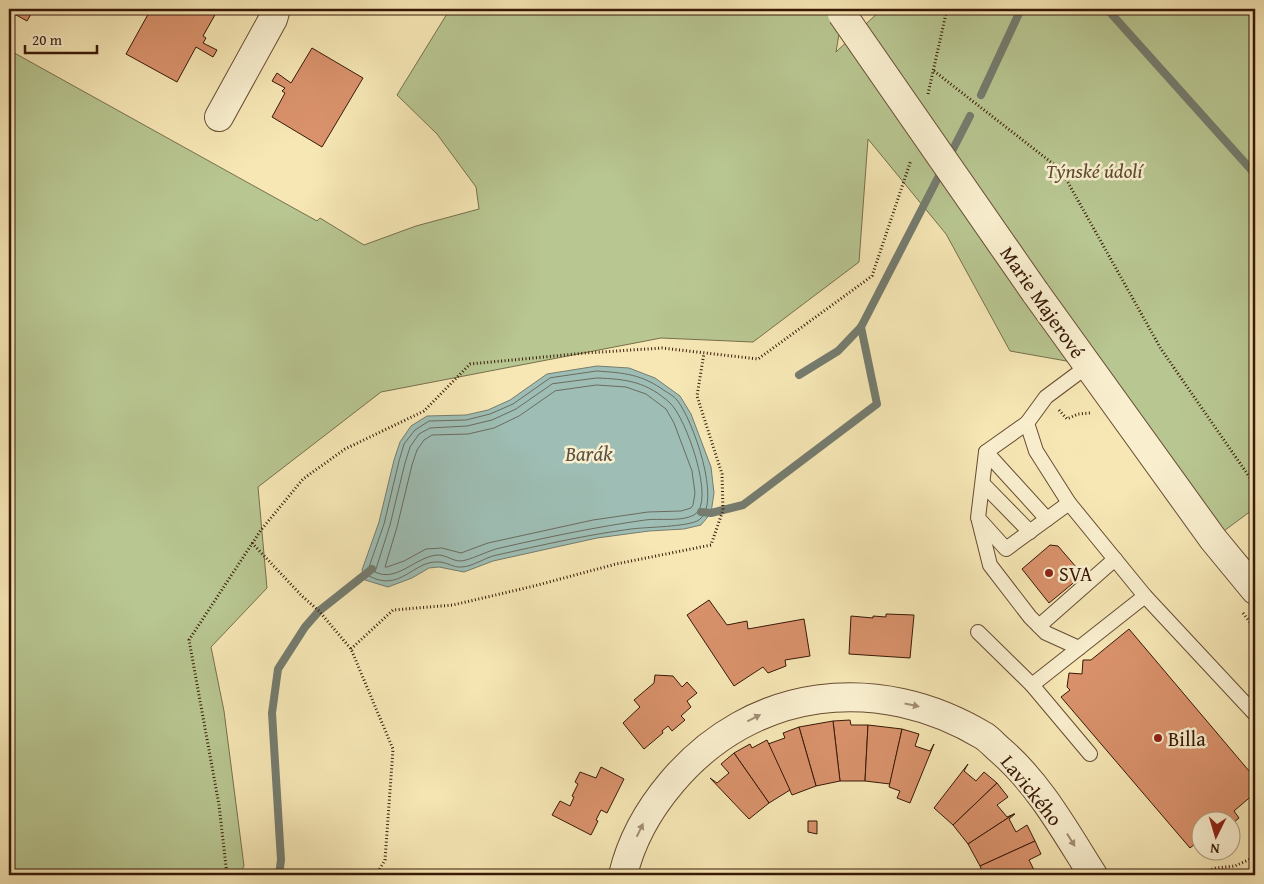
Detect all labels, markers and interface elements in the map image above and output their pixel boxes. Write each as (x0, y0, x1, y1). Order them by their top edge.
scale bar (25, 22, 98, 54)
text: 20 m (32, 29, 63, 50)
park label: Týnské údolí (1046, 156, 1144, 185)
street label: Marie Majerové (993, 240, 1093, 364)
water label: Barák (564, 438, 613, 469)
place label: SVA (1059, 559, 1092, 588)
marker: SVA (1043, 567, 1055, 579)
one-way arrow (905, 701, 920, 709)
one-way arrow (747, 714, 761, 722)
place label: Billa (1168, 724, 1206, 753)
marker: Billa (1152, 732, 1164, 744)
street label: Lavického (994, 748, 1070, 832)
north arrow (1192, 812, 1242, 862)
one-way arrow (636, 823, 644, 837)
one-way arrow (1066, 834, 1076, 847)
text: N (1209, 839, 1220, 859)

